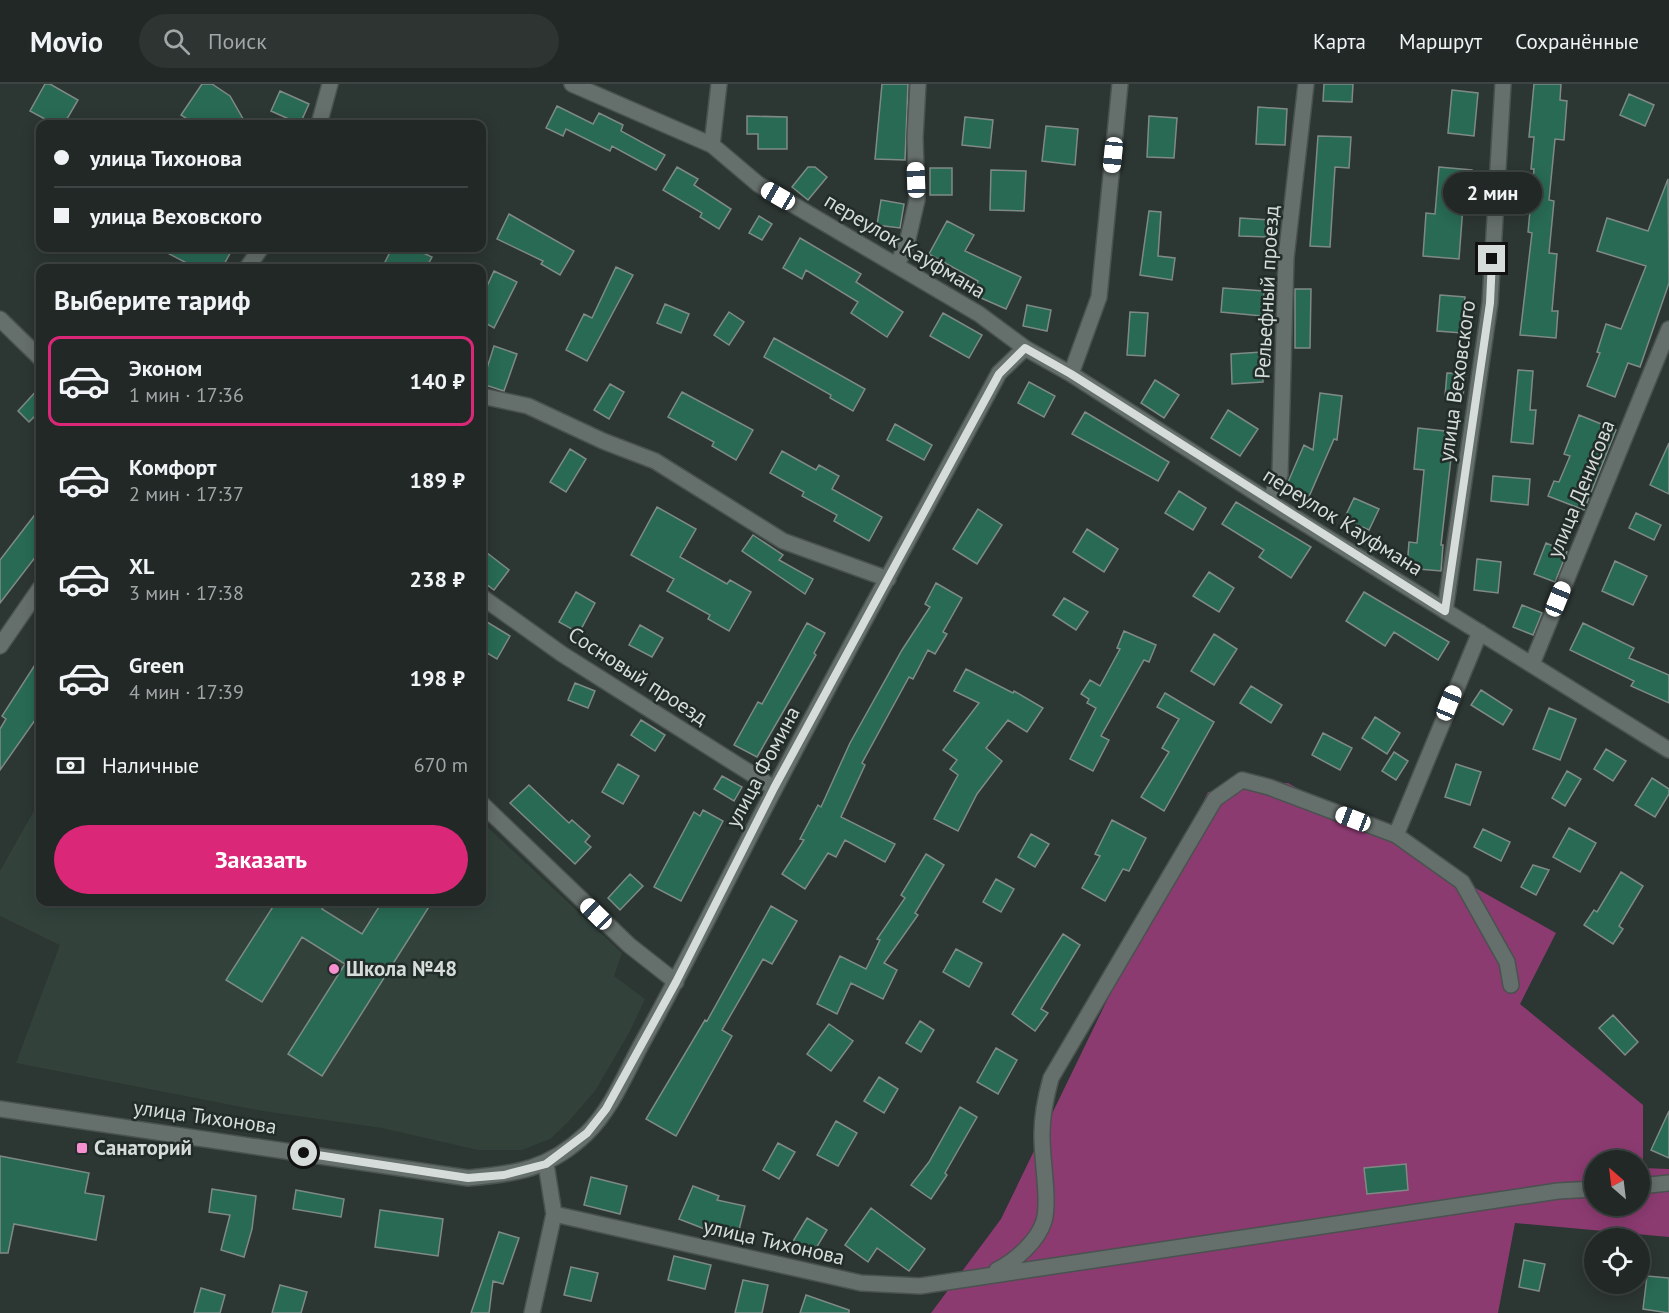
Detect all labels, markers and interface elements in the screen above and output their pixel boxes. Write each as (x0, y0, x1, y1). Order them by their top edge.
search box (139, 14, 559, 68)
text: Movio (30, 23, 103, 60)
icon: search (160, 25, 193, 58)
text: Поиск (208, 27, 267, 55)
text: Карта (1313, 28, 1366, 55)
text: Маршрут (1399, 28, 1482, 55)
text: Сохранённые (1515, 28, 1639, 55)
car (1102, 136, 1124, 174)
text: улица Тихонова (90, 144, 242, 172)
car (906, 162, 926, 198)
callout: 2 мин (1442, 172, 1541, 214)
car (758, 179, 798, 213)
text: 2 мин (1467, 180, 1518, 206)
street label: переулок Кауфмана (820, 187, 991, 304)
text: улица Веховского (90, 202, 262, 230)
street label: Рельефный проезд (1248, 205, 1285, 379)
route end (1478, 245, 1505, 272)
text: Выберите тариф (54, 283, 250, 317)
street label: улица Веховского (1432, 298, 1481, 463)
icon: car (57, 354, 111, 408)
text: Эконом (129, 354, 202, 382)
text: 140 ₽ (410, 367, 465, 395)
text: 1 мин · 17:36 (129, 382, 244, 408)
street label: улица Денисова (1541, 416, 1621, 562)
icon: car (57, 453, 111, 507)
text: Комфорт (129, 453, 217, 481)
street label: переулок Кауфмана (1258, 462, 1428, 582)
text: 189 ₽ (410, 466, 465, 494)
text: 2 мин · 17:37 (129, 481, 244, 507)
icon: car (57, 552, 111, 606)
text: XL (129, 552, 154, 580)
text: 238 ₽ (410, 565, 465, 593)
car (1543, 579, 1573, 619)
text: 3 мин · 17:38 (129, 580, 244, 606)
street label: Сосновый проезд (563, 620, 713, 731)
icon: car (57, 651, 111, 705)
text: Green (129, 651, 184, 679)
text: 198 ₽ (410, 664, 465, 692)
text: 4 мин · 17:39 (129, 679, 244, 705)
car (1434, 683, 1464, 723)
street label: улица Фомина (719, 702, 806, 832)
icon: cash (54, 749, 87, 782)
text: Наличные (102, 751, 199, 779)
text: 670 m (414, 752, 468, 778)
car (1333, 804, 1373, 834)
button: Заказать (54, 825, 468, 894)
car (577, 895, 615, 933)
place label: Школа №48 (346, 955, 457, 982)
marker: Школа №48 (327, 962, 341, 976)
street label: улица Тихонова (132, 1093, 278, 1140)
place label: Санаторий (94, 1134, 192, 1161)
route start (290, 1139, 317, 1166)
marker: Санаторий (75, 1141, 89, 1155)
north arrow (1584, 1150, 1650, 1216)
map controls (1584, 1150, 1650, 1294)
street label: улица Тихонова (701, 1212, 847, 1271)
button: locate (1584, 1228, 1650, 1294)

